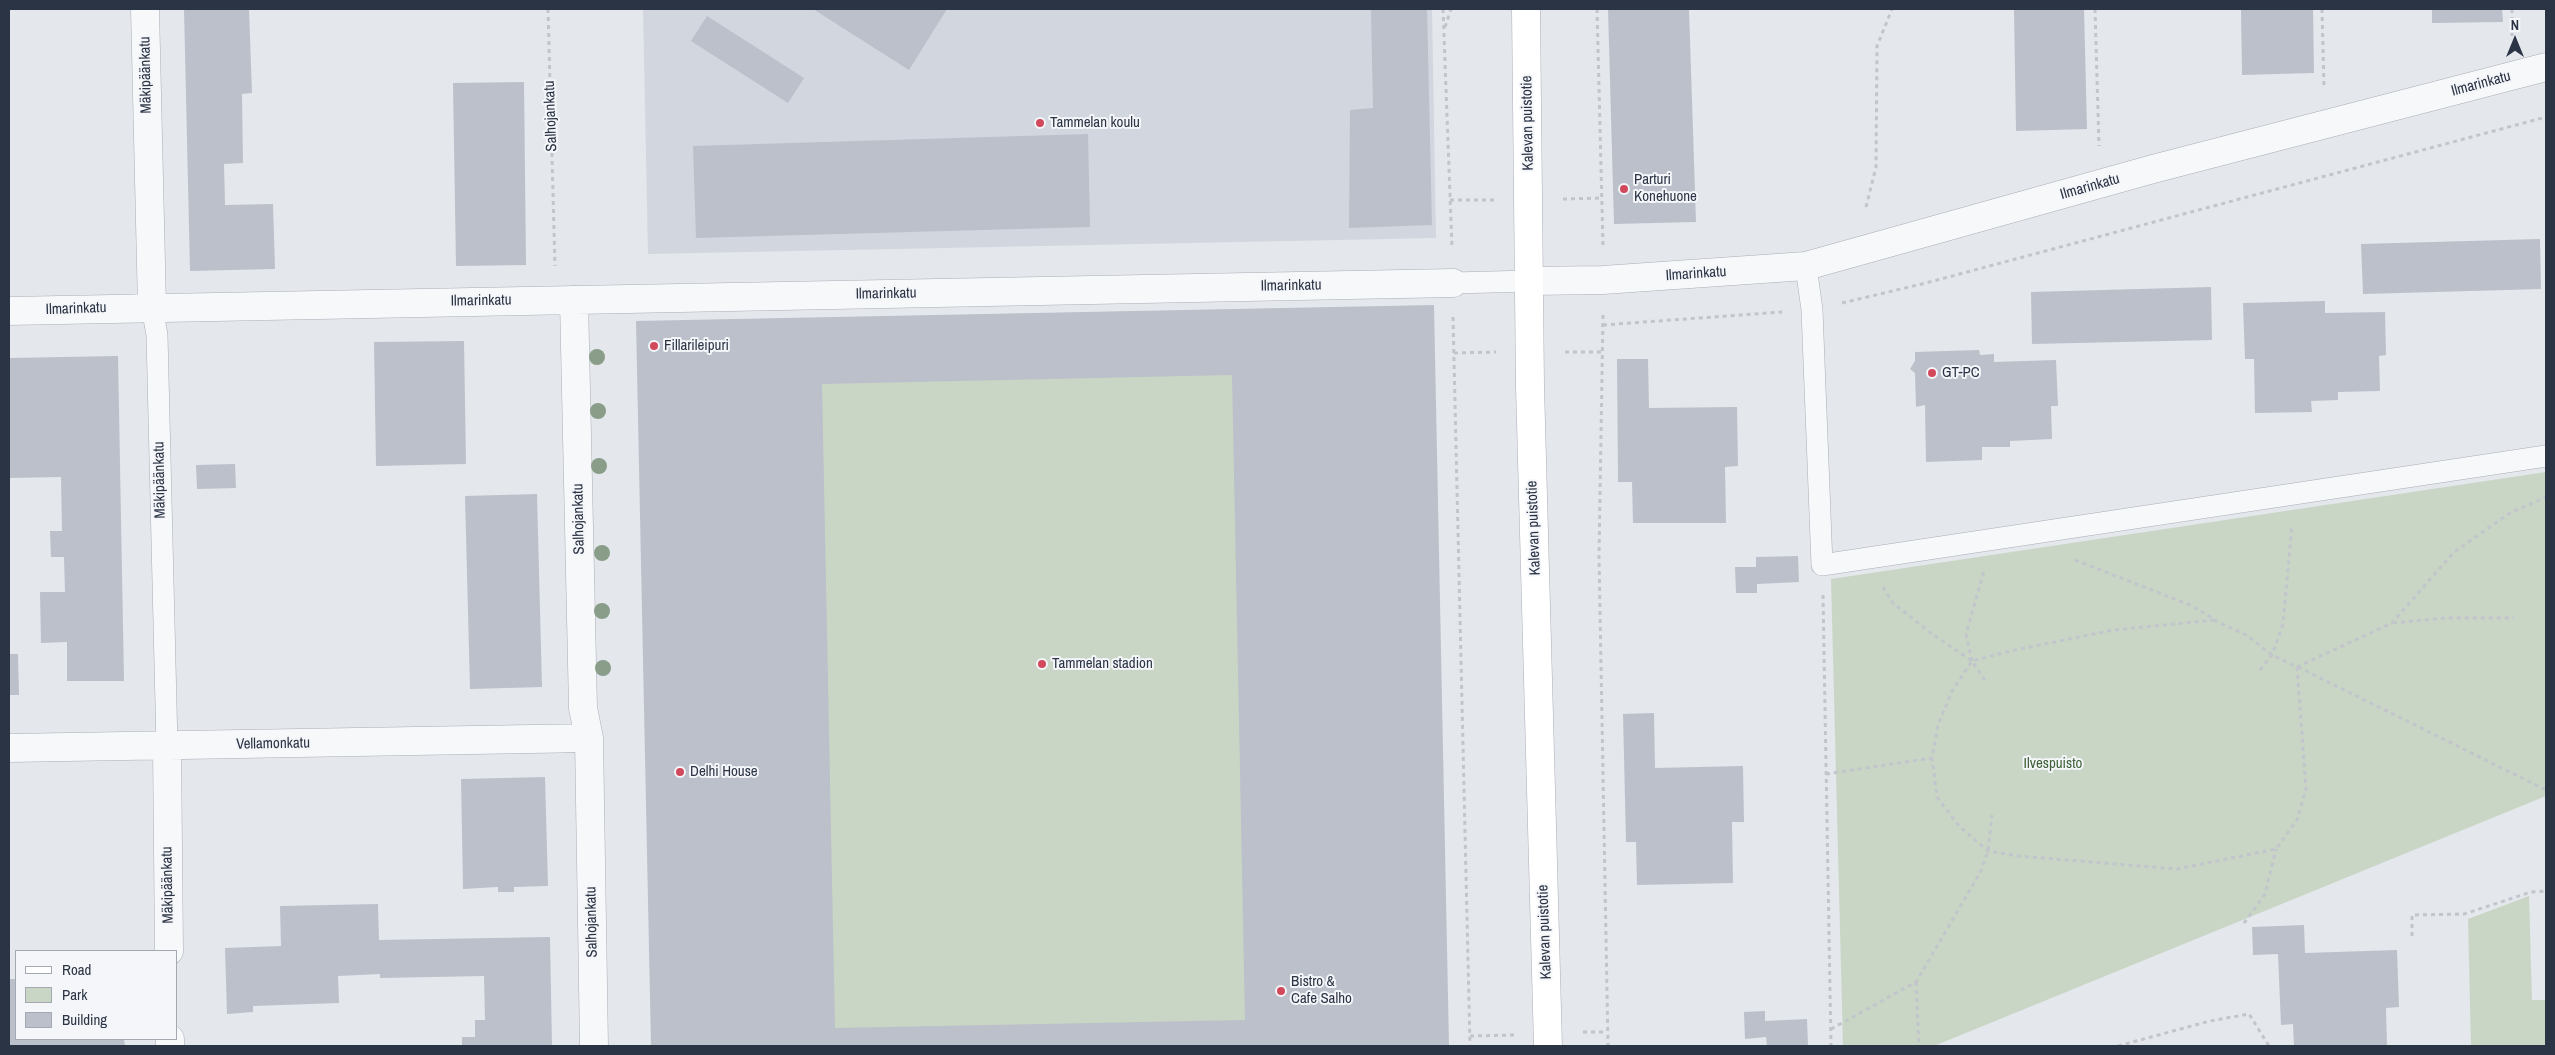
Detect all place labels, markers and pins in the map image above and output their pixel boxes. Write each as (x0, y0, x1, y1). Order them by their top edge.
place label: Tammelan koulu (1050, 114, 1140, 132)
marker: Tammelan koulu (1034, 117, 1046, 129)
place label: Parturi Konehuone (1634, 171, 1697, 206)
marker: Parturi Konehuone (1618, 183, 1630, 195)
place label: Fillarileipuri (664, 337, 729, 355)
marker: Fillarileipuri (648, 340, 660, 352)
place label: GT-PC (1942, 364, 1980, 382)
marker: GT-PC (1926, 367, 1938, 379)
place label: Tammelan stadion (1052, 655, 1153, 673)
marker: Tammelan stadion (1036, 658, 1048, 670)
place label: Delhi House (690, 763, 758, 781)
marker: Delhi House (674, 766, 686, 778)
place label: Bistro & Cafe Salho (1291, 973, 1352, 1008)
marker: Bistro & Cafe Salho (1275, 985, 1287, 997)

